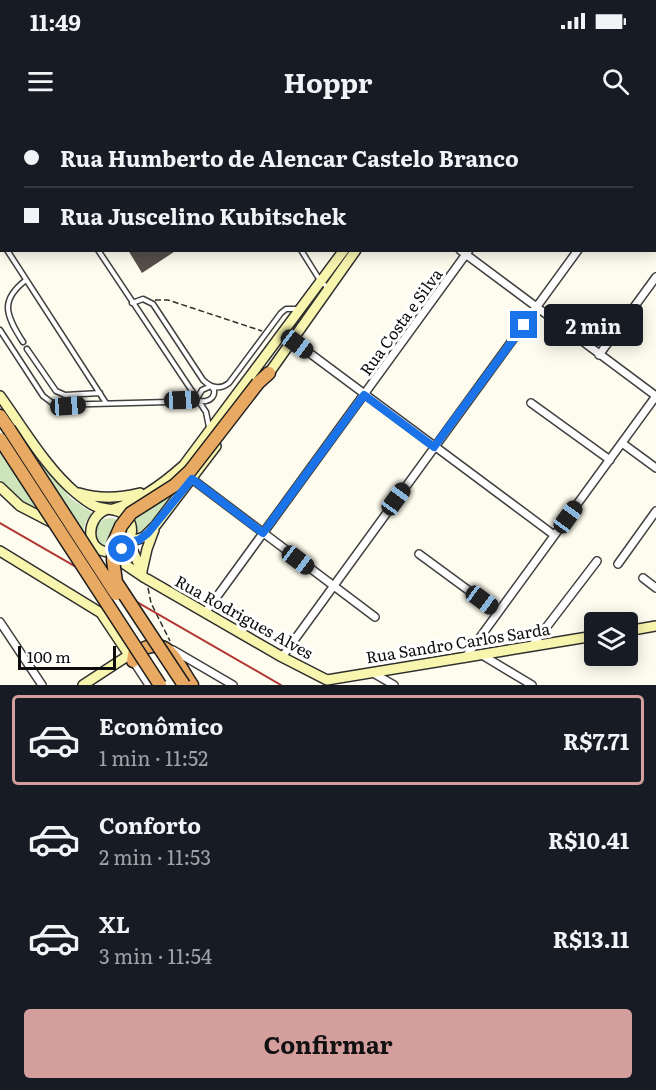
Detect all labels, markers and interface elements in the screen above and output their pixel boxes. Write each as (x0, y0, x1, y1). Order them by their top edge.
text: 11:49 (30, 5, 81, 38)
text: Hoppr (284, 61, 372, 101)
icon: menu (24, 65, 57, 98)
icon: search (599, 65, 632, 98)
text: Rua Humberto de Alencar Castelo Branco (60, 141, 519, 174)
text: Rua Juscelino Kubitschek (60, 199, 346, 232)
street label: Rua Costa e Silva (353, 263, 448, 380)
callout: 2 min (545, 304, 644, 346)
text: 2 min (566, 310, 621, 340)
route end (510, 311, 537, 338)
car (277, 326, 317, 362)
car (164, 390, 200, 410)
car (49, 396, 87, 416)
car (378, 479, 414, 519)
car (550, 497, 586, 537)
route start (108, 535, 135, 562)
car (278, 542, 318, 578)
street label: Rua Rodrigues Alves (171, 568, 318, 664)
car (462, 582, 502, 618)
map controls (584, 612, 638, 666)
button: layers (584, 612, 638, 666)
street label: Rua Sandro Carlos Sarda (364, 616, 552, 668)
scale bar (18, 643, 116, 670)
text: 100 m (27, 644, 71, 668)
text: Econômico (99, 709, 223, 742)
icon: car (27, 713, 81, 767)
text: R$7.71 (563, 724, 629, 757)
text: 1 min · 11:52 (99, 742, 208, 772)
text: Conforto (99, 808, 201, 841)
icon: car (27, 812, 81, 866)
text: R$10.41 (548, 823, 629, 856)
text: 2 min · 11:53 (99, 841, 211, 871)
text: XL (99, 907, 130, 940)
icon: car (27, 911, 81, 965)
text: R$13.11 (553, 922, 629, 955)
text: 3 min · 11:54 (99, 940, 212, 970)
button: Confirmar (24, 1009, 632, 1078)

